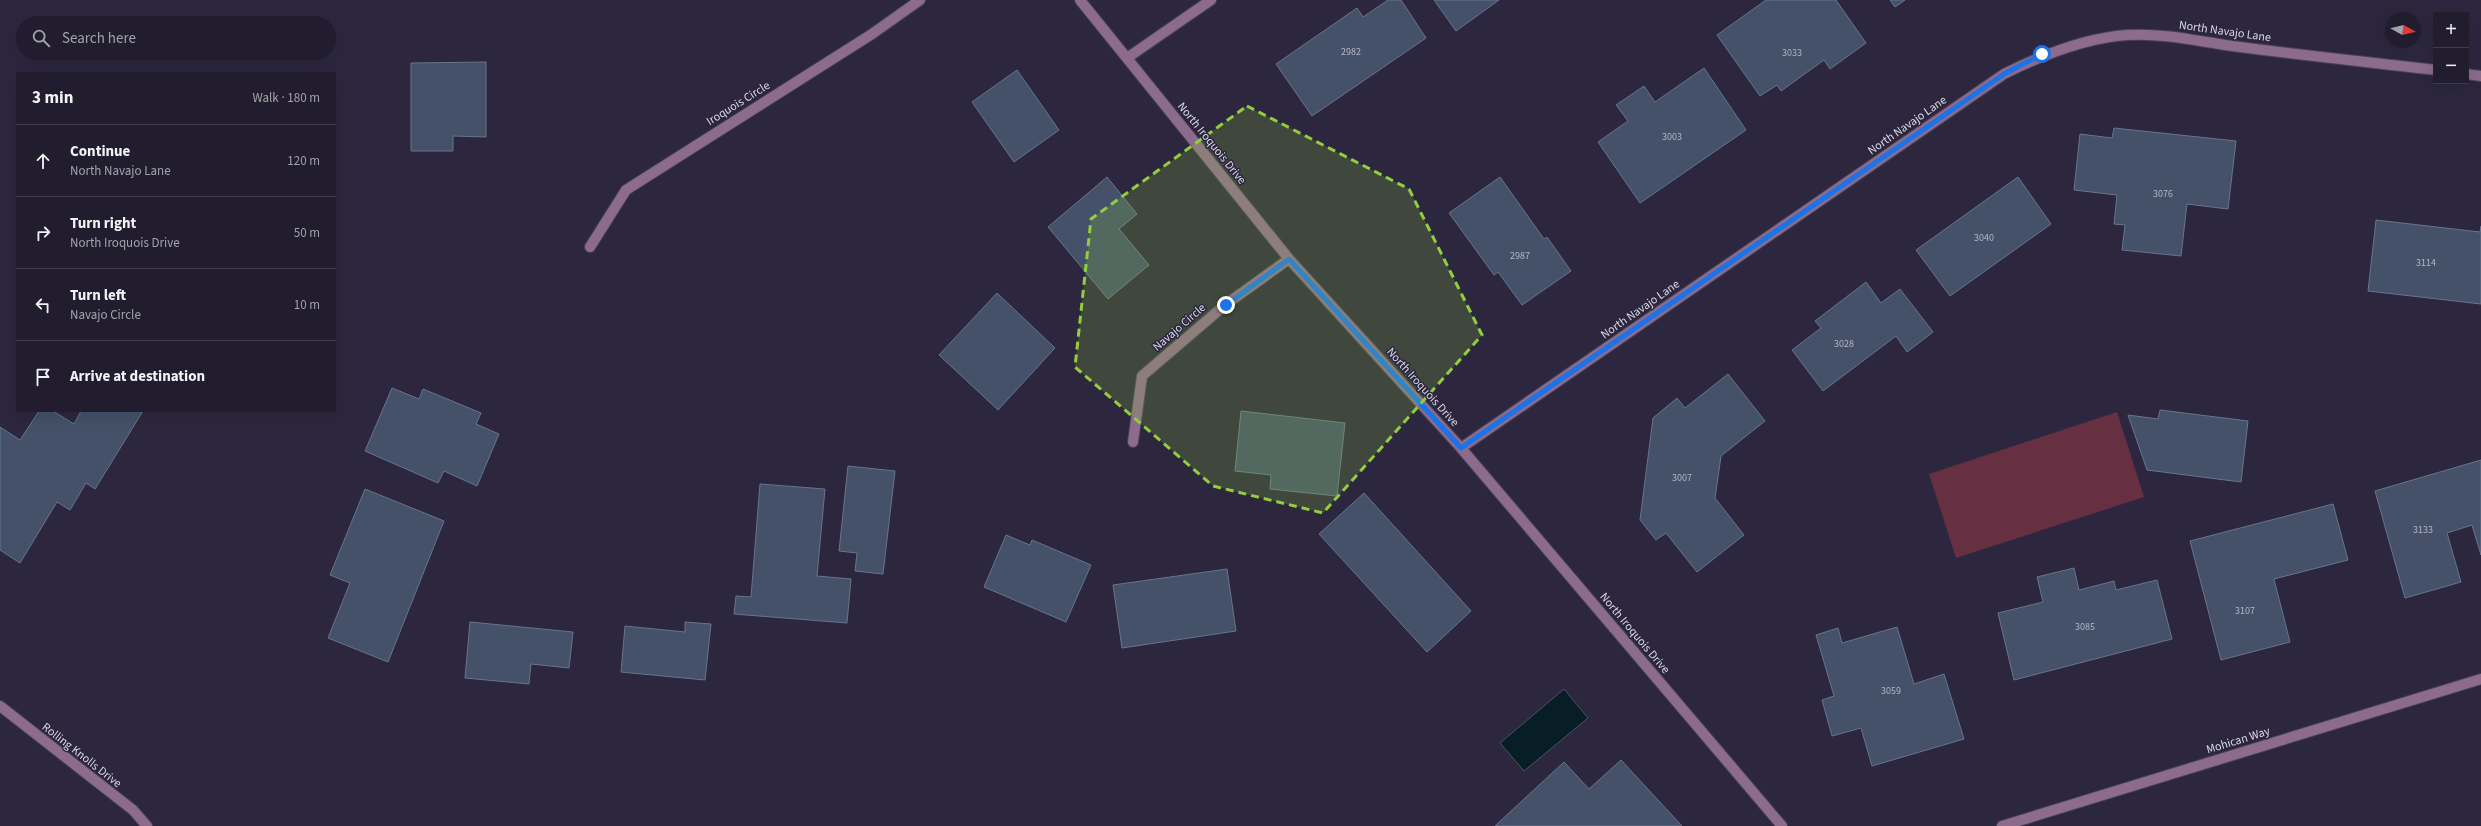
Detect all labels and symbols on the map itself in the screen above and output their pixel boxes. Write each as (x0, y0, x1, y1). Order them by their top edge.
north arrow (2385, 12, 2421, 48)
street label: North Navajo Lane (2178, 17, 2272, 46)
house number: 2982 (1341, 45, 1361, 59)
route start (2033, 45, 2051, 63)
house number: 3033 (1782, 46, 1802, 60)
street label: Iroquois Circle (703, 77, 773, 130)
street label: North Navajo Lane (1864, 92, 1950, 159)
street label: North Iroquois Drive (1173, 99, 1250, 188)
house number: 3003 (1662, 130, 1682, 144)
house number: 3076 (2153, 187, 2173, 201)
house number: 3040 (1974, 231, 1994, 245)
house number: 2987 (1510, 249, 1530, 263)
house number: 3114 (2416, 256, 2436, 270)
street label: North Navajo Lane (1597, 276, 1683, 343)
route end (1217, 296, 1235, 314)
street label: Navajo Circle (1149, 299, 1210, 355)
house number: 3028 (1834, 337, 1854, 351)
street label: North Iroquois Drive (1382, 344, 1463, 431)
house number: 3007 (1672, 471, 1692, 485)
house number: 3133 (2413, 523, 2433, 537)
street label: North Iroquois Drive (1596, 589, 1674, 678)
house number: 3107 (2235, 604, 2255, 618)
house number: 3085 (2075, 620, 2095, 634)
house number: 3059 (1881, 684, 1901, 698)
street label: Rolling Knolls Drive (38, 719, 125, 792)
street label: Mohican Way (2204, 723, 2273, 758)

